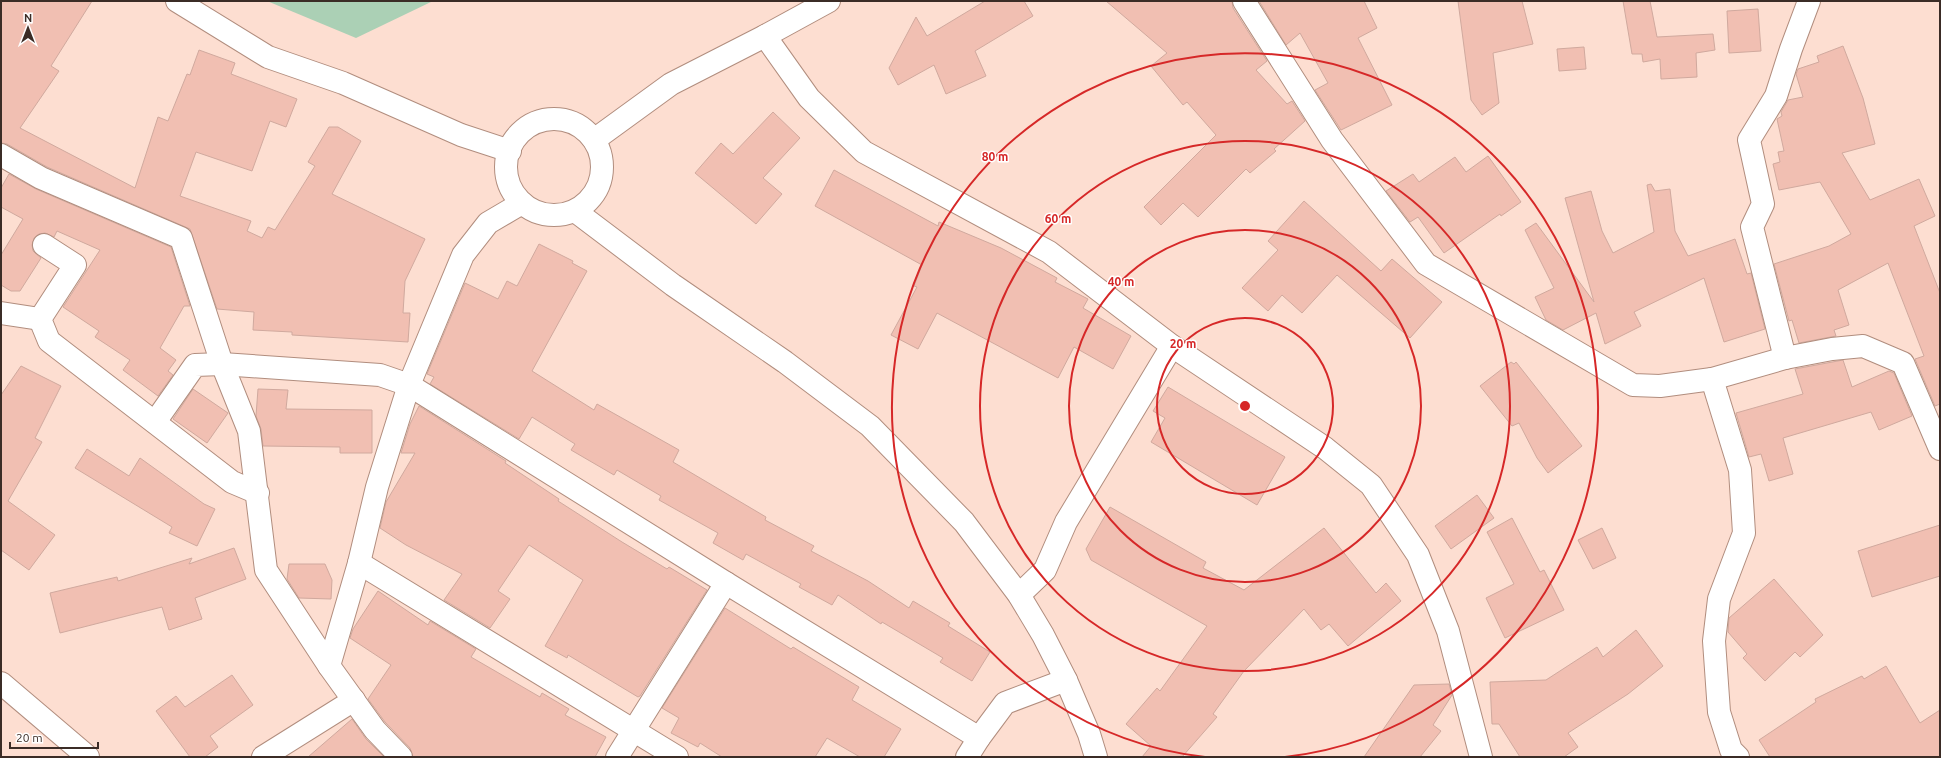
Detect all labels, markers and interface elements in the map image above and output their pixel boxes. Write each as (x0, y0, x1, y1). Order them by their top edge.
north arrow (8, 8, 48, 48)
text: N (24, 12, 32, 24)
text: 80 m (982, 150, 1008, 163)
text: 60 m (1045, 212, 1071, 225)
text: 40 m (1108, 275, 1134, 288)
text: 20 m (1170, 337, 1196, 350)
centre of rings (1238, 399, 1252, 413)
scale bar (10, 724, 98, 750)
text: 20 m (16, 731, 43, 744)

